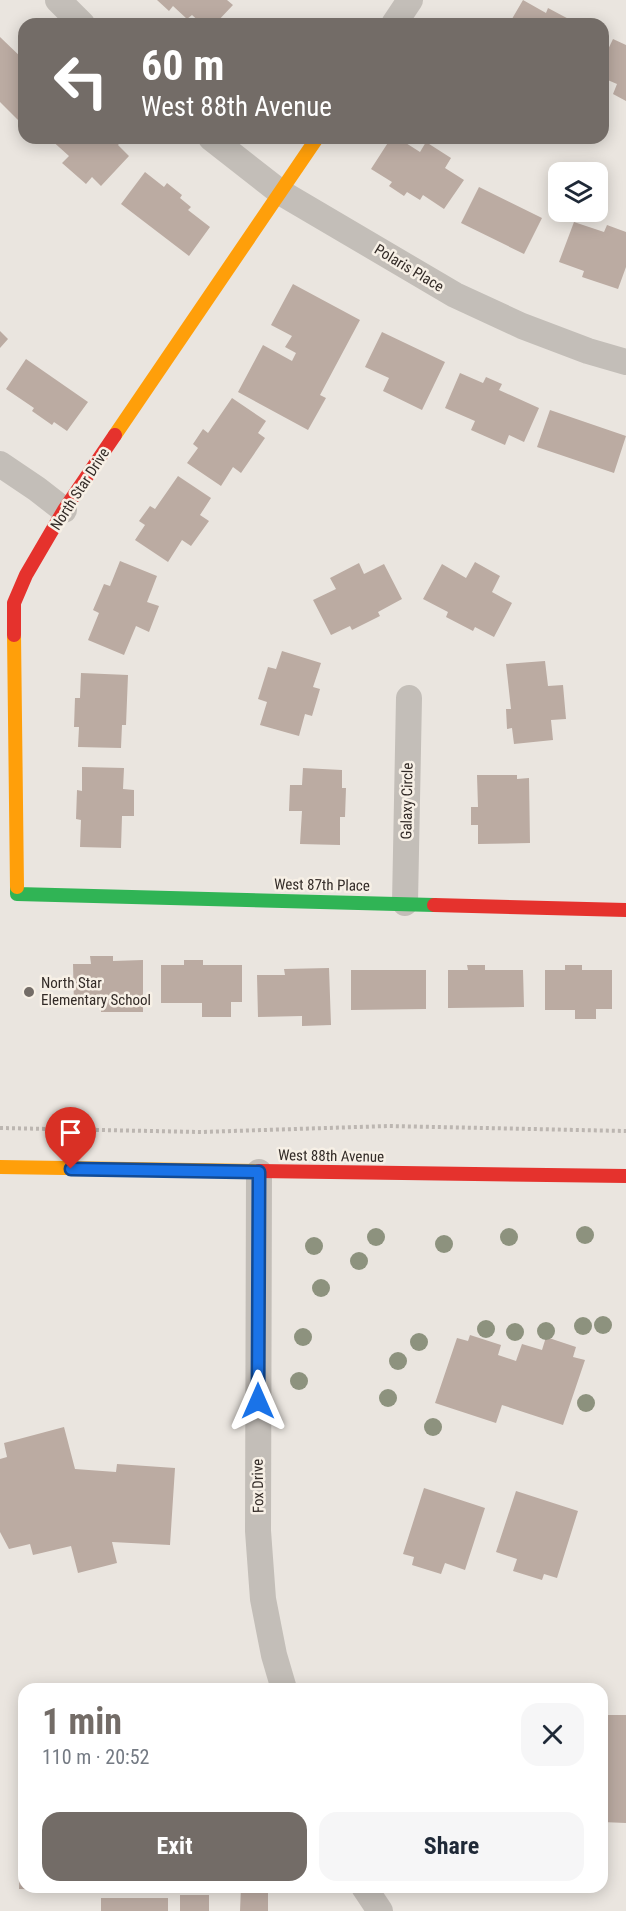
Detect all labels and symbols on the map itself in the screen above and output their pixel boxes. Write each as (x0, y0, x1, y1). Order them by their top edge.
street label: Polaris Place (371, 240, 447, 296)
street label: North Star Drive (47, 445, 113, 533)
street label: Galaxy Circle (397, 762, 417, 840)
street label: West 87th Place (274, 875, 370, 895)
place label: North Star Elementary School (41, 974, 151, 1009)
marker: North Star Elementary School (22, 985, 36, 999)
pin (45, 1107, 96, 1169)
street label: West 88th Avenue (278, 1146, 384, 1166)
position arrow (226, 1369, 290, 1433)
street label: Fox Drive (249, 1459, 267, 1513)

